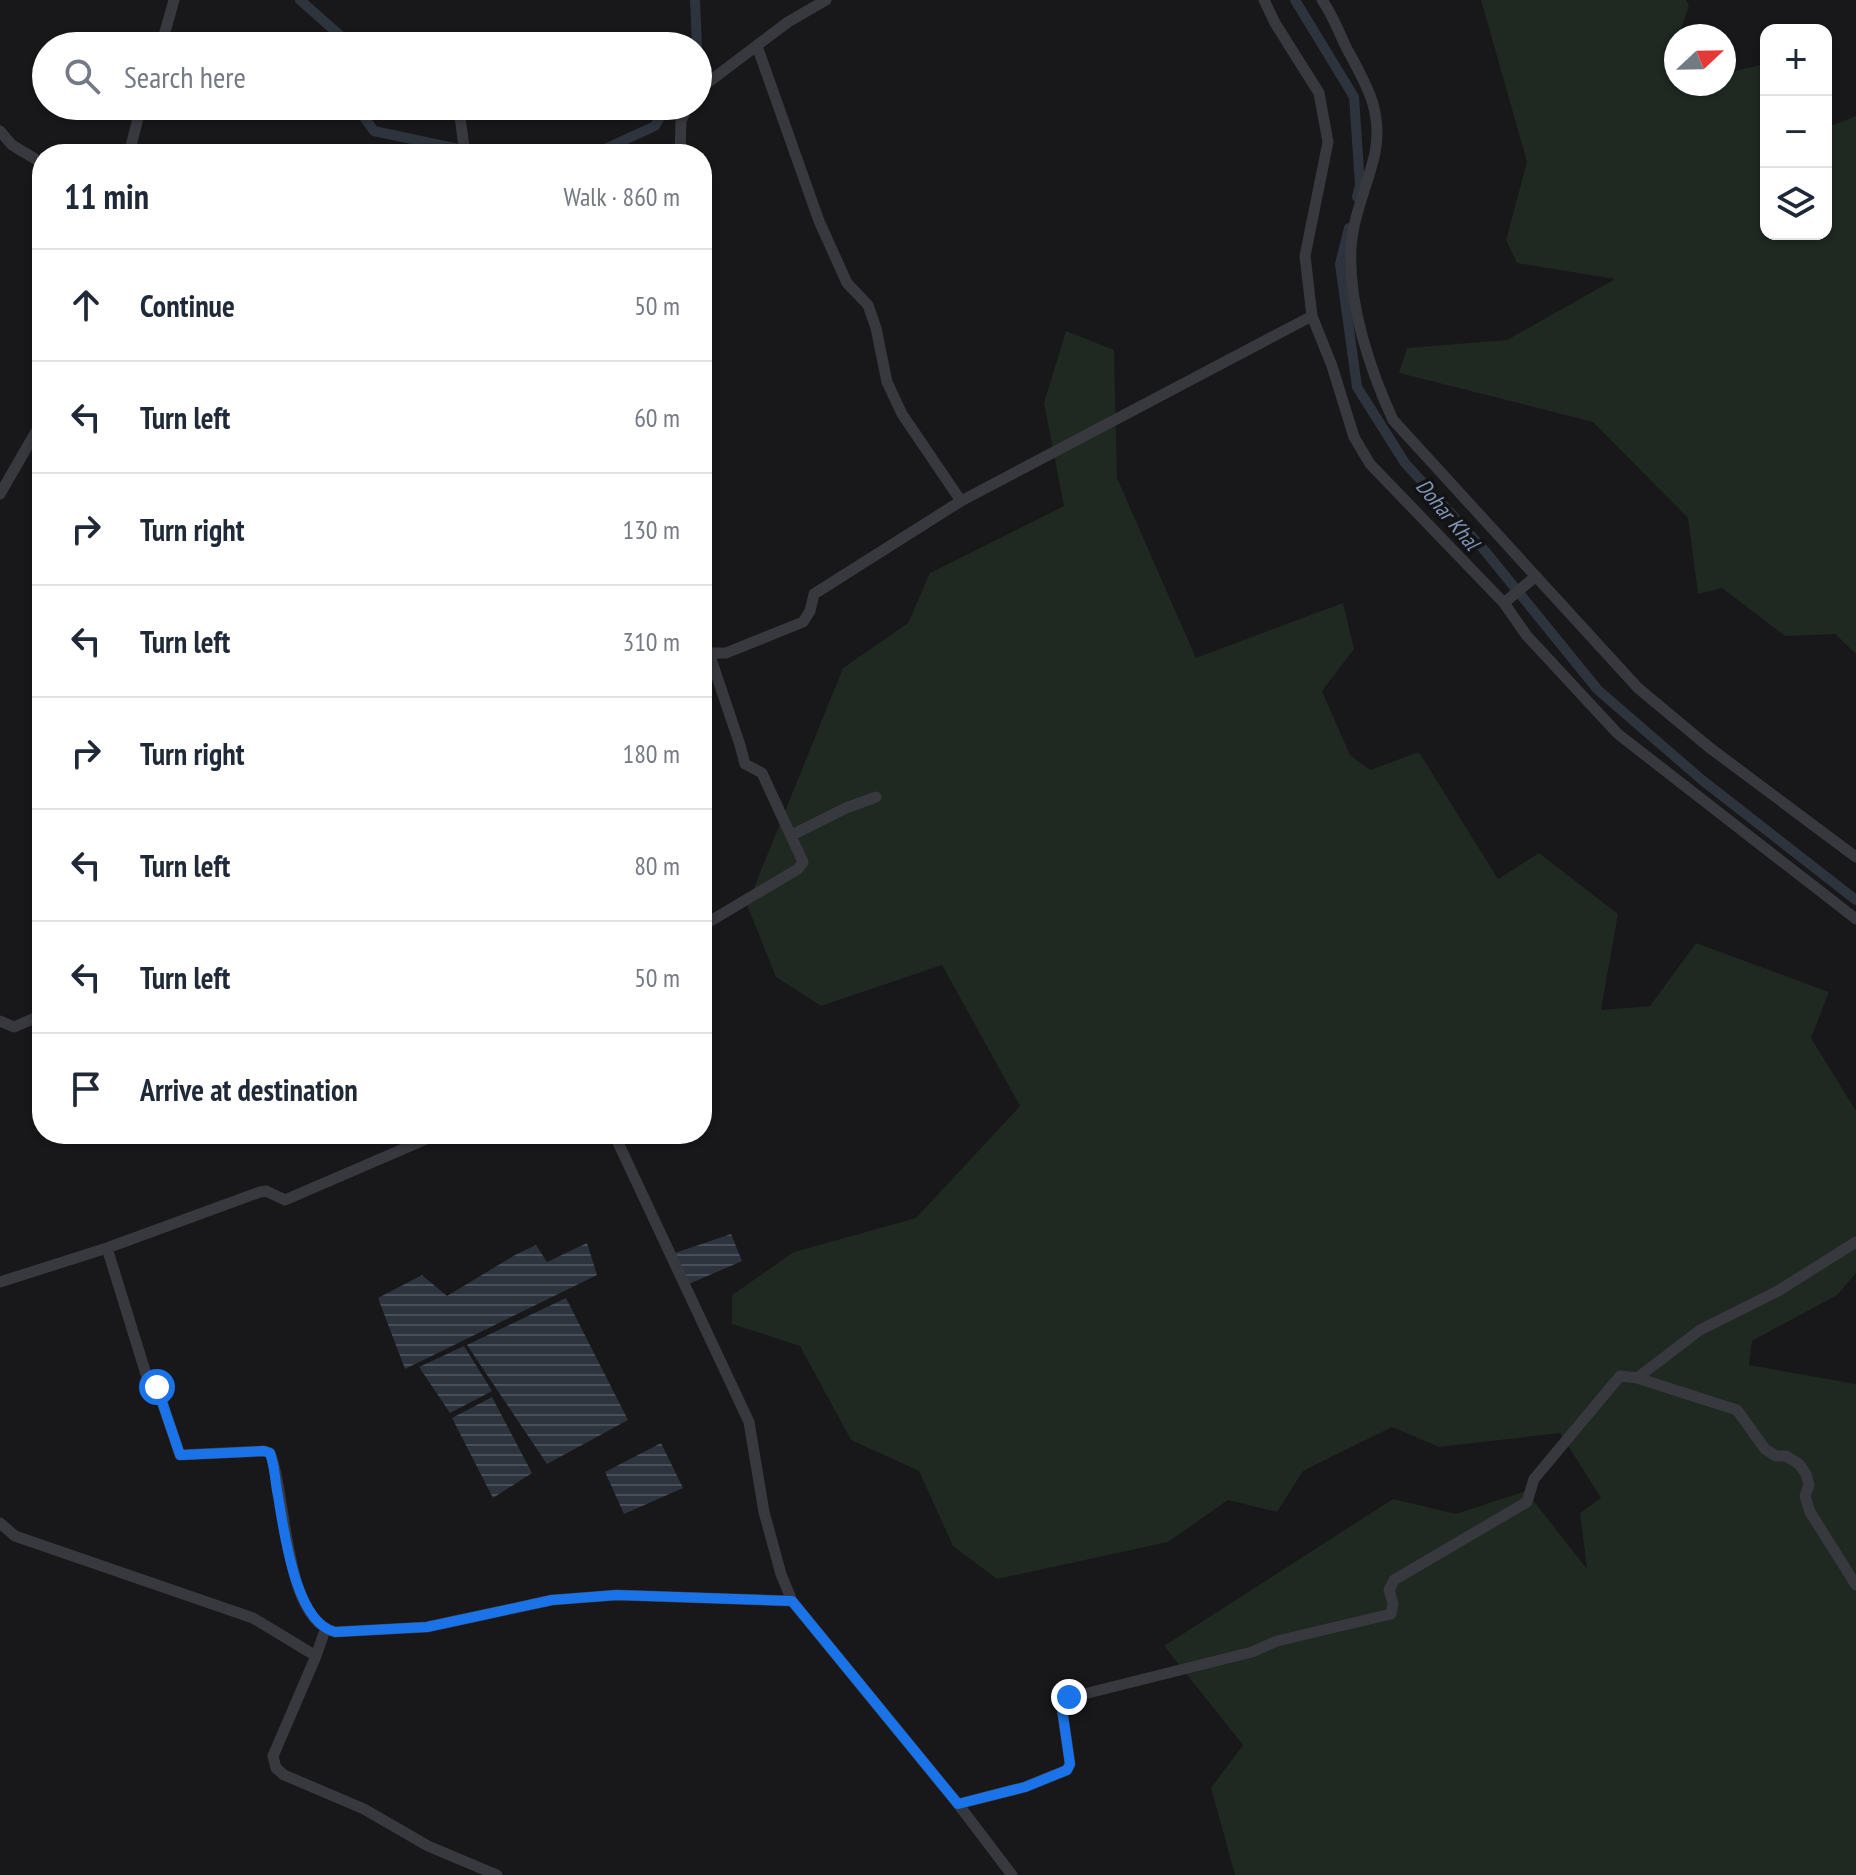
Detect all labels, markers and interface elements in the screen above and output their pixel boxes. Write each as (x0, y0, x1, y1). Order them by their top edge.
north arrow (1664, 24, 1736, 96)
map controls (1760, 24, 1832, 240)
button: + (1760, 24, 1832, 96)
search box (32, 32, 712, 120)
icon: search (60, 54, 104, 98)
text: Search here (124, 57, 246, 96)
button: − (1760, 96, 1832, 168)
button: layers (1760, 168, 1832, 240)
text: 11 min (64, 174, 149, 218)
text: Walk · 860 m (563, 180, 680, 213)
icon: ahead (64, 283, 108, 327)
text: Continue (140, 286, 235, 325)
text: 50 m (634, 289, 680, 322)
icon: left (64, 395, 108, 439)
text: Turn left (140, 398, 230, 437)
text: 60 m (634, 401, 680, 434)
water label: Dohar Khal (1410, 473, 1487, 557)
icon: right (64, 507, 108, 551)
text: Turn right (140, 510, 244, 549)
text: 130 m (622, 513, 680, 546)
icon: left (64, 619, 108, 663)
text: Turn left (140, 622, 230, 661)
text: 310 m (622, 625, 680, 658)
icon: right (64, 731, 108, 775)
text: Turn right (140, 734, 244, 773)
text: 180 m (622, 737, 680, 770)
icon: left (64, 843, 108, 887)
text: Turn left (140, 846, 230, 885)
text: 80 m (634, 849, 680, 882)
icon: left (64, 955, 108, 999)
text: Turn left (140, 958, 230, 997)
text: 50 m (634, 961, 680, 994)
icon: arrive (64, 1067, 108, 1111)
text: Arrive at destination (140, 1070, 358, 1109)
route start (139, 1369, 175, 1405)
route end (1051, 1679, 1087, 1715)

